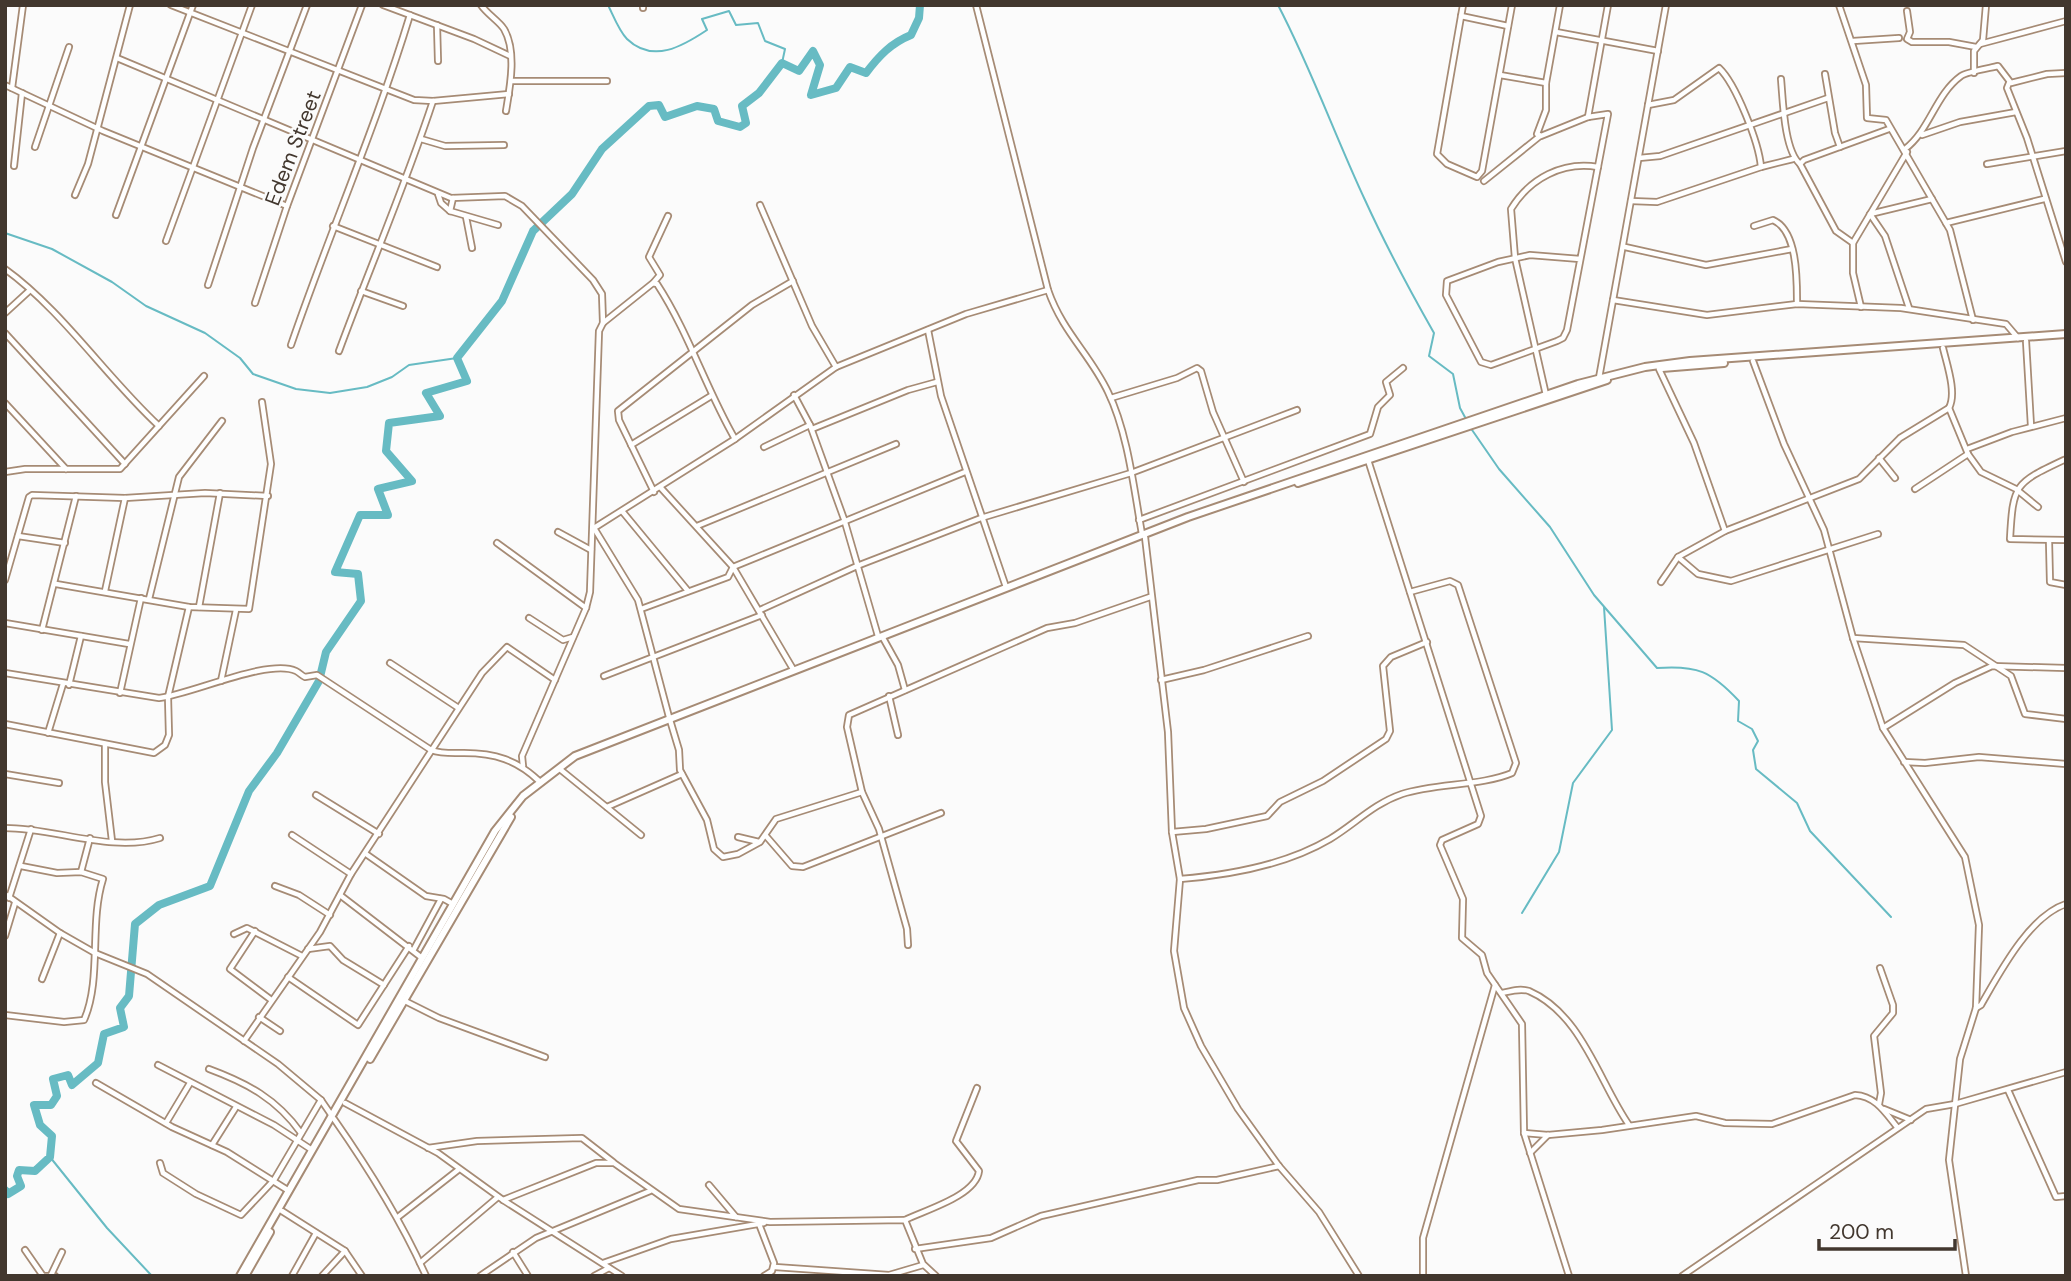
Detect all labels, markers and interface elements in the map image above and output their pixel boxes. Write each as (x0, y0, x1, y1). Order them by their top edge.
street label: Edem Street (258, 87, 328, 209)
scale bar (1819, 1208, 1955, 1252)
text: 200 m (1829, 1218, 1894, 1246)

